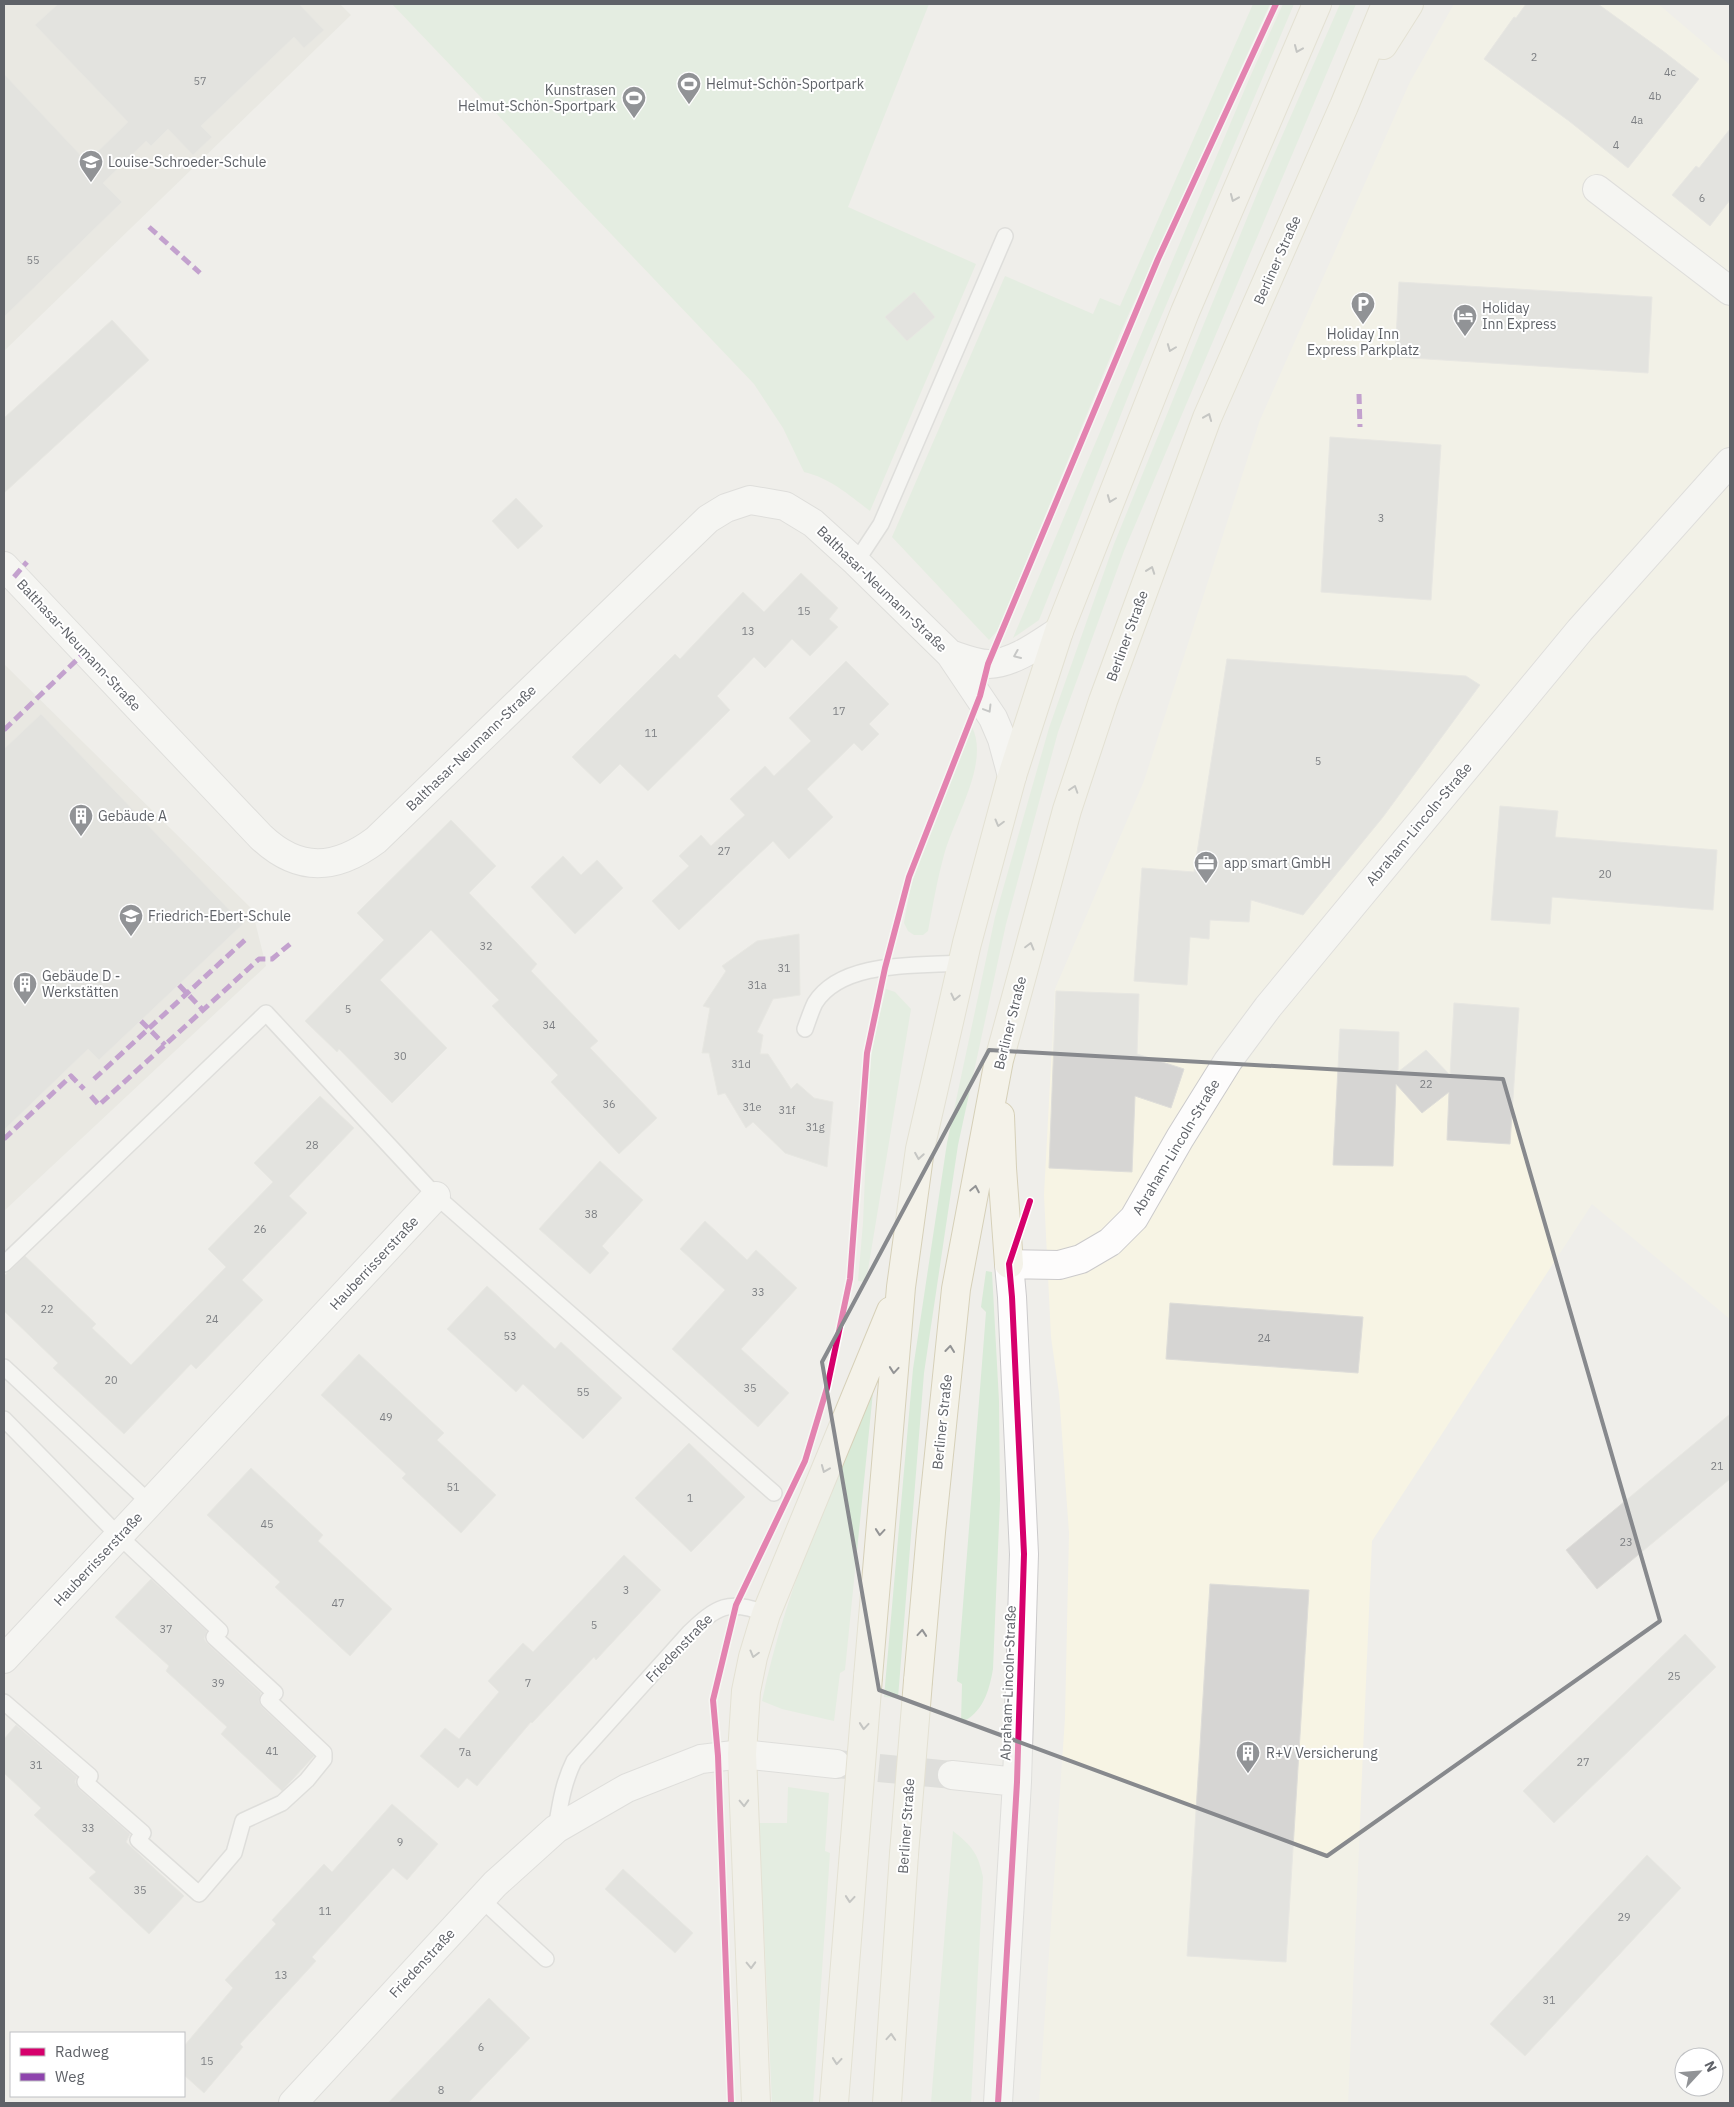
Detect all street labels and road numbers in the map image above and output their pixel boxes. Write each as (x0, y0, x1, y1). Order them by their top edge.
street label: Berliner Straße (1249, 212, 1305, 307)
street label: Balthasar-Neumann-Straße (813, 522, 951, 656)
street label: Balthasar-Neumann-Straße (13, 575, 145, 715)
street label: Berliner Straße (1102, 588, 1152, 684)
street label: Balthasar-Neumann-Straße (402, 681, 540, 815)
street label: Abraham-Lincoln-Straße (1362, 758, 1476, 889)
street label: Berliner Straße (990, 974, 1030, 1072)
street label: Abraham-Lincoln-Straße (1128, 1075, 1224, 1218)
street label: Hauberrisserstraße (326, 1212, 422, 1314)
street label: Berliner Straße (928, 1373, 956, 1470)
street label: Hauberrisserstraße (50, 1508, 146, 1610)
street label: Abraham-Lincoln-Straße (996, 1605, 1020, 1761)
street label: Friedenstraße (642, 1610, 716, 1686)
street label: Berliner Straße (894, 1777, 918, 1874)
street label: Friedenstraße (385, 1924, 459, 2001)

